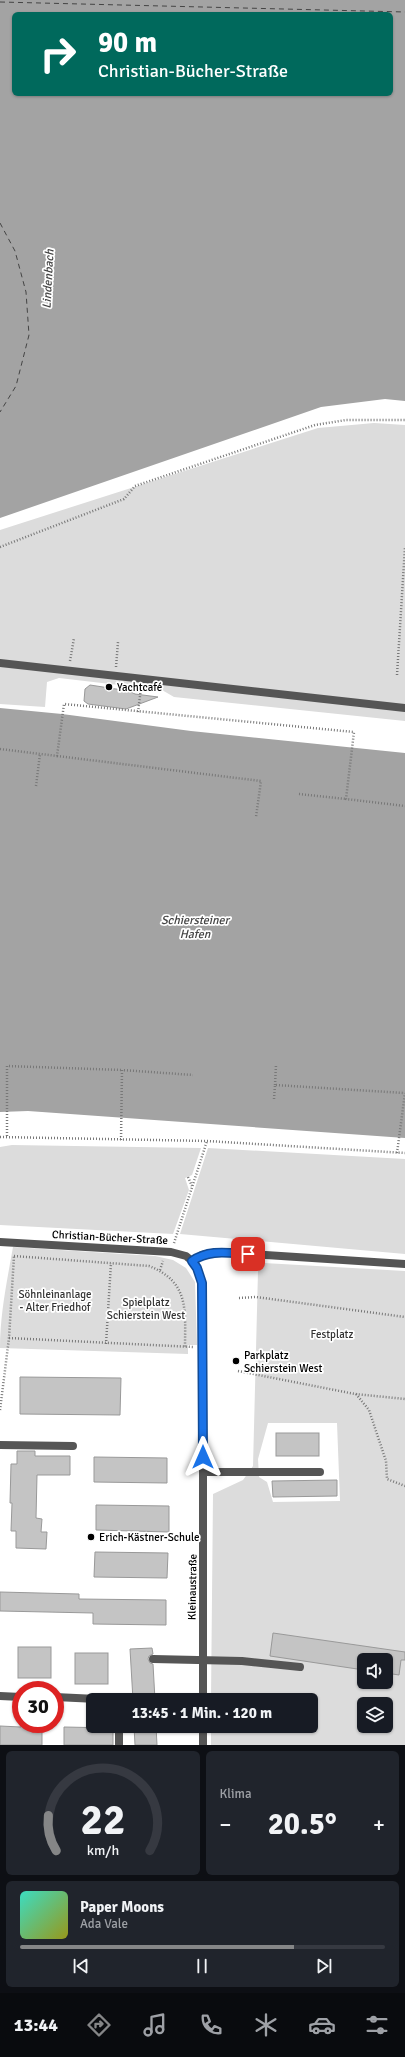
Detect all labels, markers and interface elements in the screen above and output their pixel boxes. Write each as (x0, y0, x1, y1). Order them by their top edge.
text: 90 m (98, 26, 157, 60)
icon: right (32, 28, 84, 80)
text: Christian-Bücher-Straße (98, 60, 288, 82)
water label: Lindenbach (39, 249, 58, 309)
place label: Yachtcafé (117, 681, 162, 694)
marker: Yachtcafé (104, 682, 114, 692)
water label: Schiersteiner Hafen (161, 913, 231, 942)
street label: Christian-Bücher-Straße (52, 1228, 168, 1247)
pin (231, 1237, 265, 1271)
icon: arrive (237, 1243, 259, 1265)
park label: Söhnleinanlage - Alter Friedhof (18, 1288, 92, 1314)
park label: Spielplatz Schierstein West (107, 1296, 185, 1322)
park label: Festplatz (310, 1328, 354, 1341)
place label: Parkplatz Schierstein West (244, 1349, 323, 1375)
marker: Parkplatz Schierstein West (231, 1356, 241, 1366)
position arrow (182, 1436, 224, 1478)
place label: Erich-Kästner-Schule (99, 1531, 200, 1544)
marker: Erich-Kästner-Schule (86, 1532, 96, 1542)
street label: Kleinaustraße (185, 1554, 200, 1620)
map controls (357, 1653, 393, 1733)
button: sound (357, 1653, 393, 1689)
speed limit sign: 30 (12, 1681, 64, 1733)
button: layers (357, 1697, 393, 1733)
text: 13:45 · 1 Min. · 120 m (132, 1704, 272, 1722)
text: Klima (220, 1786, 251, 1802)
text: 22 (80, 1795, 125, 1846)
text: 20.5° (268, 1806, 337, 1843)
text: − (220, 1811, 231, 1838)
text: + (373, 1811, 385, 1838)
text: km/h (87, 1842, 119, 1859)
text: Paper Moons (80, 1898, 164, 1916)
text: Ada Vale (80, 1916, 128, 1932)
icon: previous (70, 1955, 92, 1977)
icon: pause (191, 1955, 213, 1977)
icon: next (313, 1955, 335, 1977)
icon: directions (85, 2011, 113, 2039)
icon: music (141, 2011, 169, 2039)
icon: phone (197, 2011, 225, 2039)
icon: climate (252, 2011, 280, 2039)
icon: car (308, 2011, 336, 2039)
icon: filters (363, 2011, 391, 2039)
text: 13:44 (14, 2014, 58, 2036)

